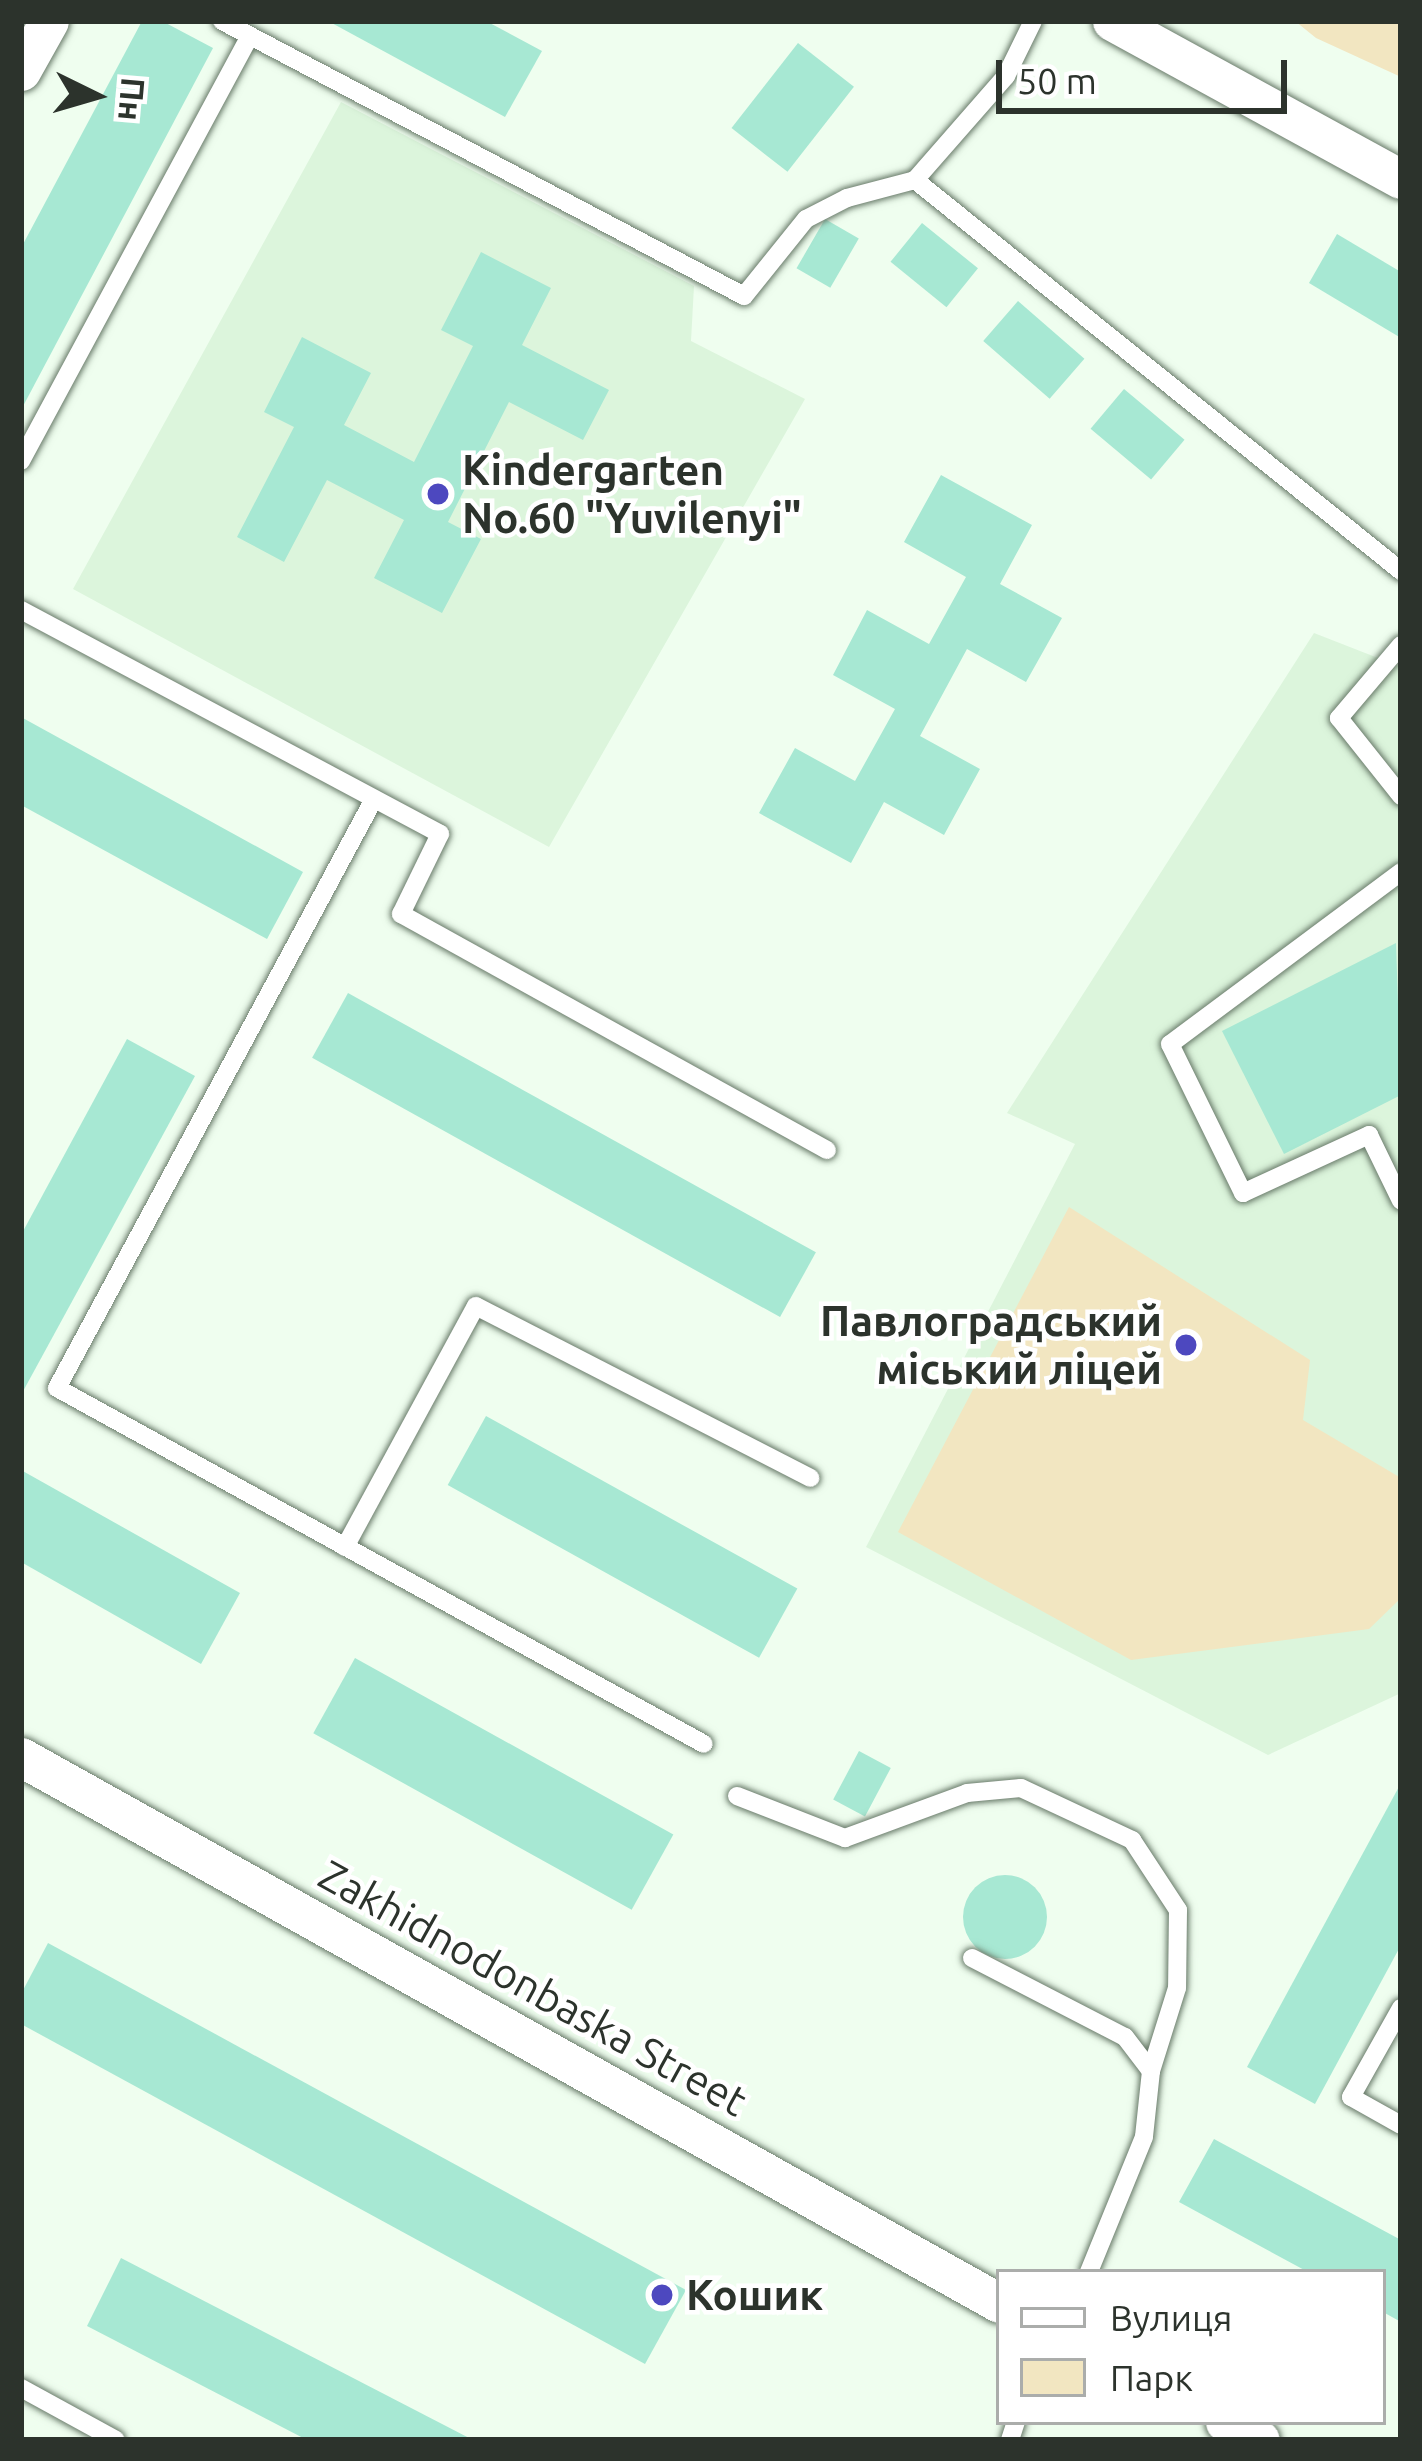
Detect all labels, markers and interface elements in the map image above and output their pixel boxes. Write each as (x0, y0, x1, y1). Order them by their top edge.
north arrow (36, 36, 156, 156)
scale bar (1002, 36, 1293, 110)
text: 50 m (1017, 60, 1097, 101)
text: Пн (112, 76, 153, 122)
place label: Kindergarten No.60 "Yuvilenyi" (462, 445, 802, 544)
marker: Kindergarten No.60 "Yuvilenyi" (425, 481, 451, 507)
place label: Павлоградський міський ліцей (820, 1296, 1162, 1394)
marker: Павлоградський міський ліцей (1173, 1332, 1199, 1358)
street label: Zakhidnodonbaska Street (310, 1849, 756, 2127)
legend (996, 2269, 1386, 2425)
place label: Кошик (686, 2270, 823, 2320)
marker: Кошик (649, 2282, 675, 2308)
text: Вулиця (1110, 2297, 1232, 2338)
text: Парк (1110, 2357, 1193, 2398)

